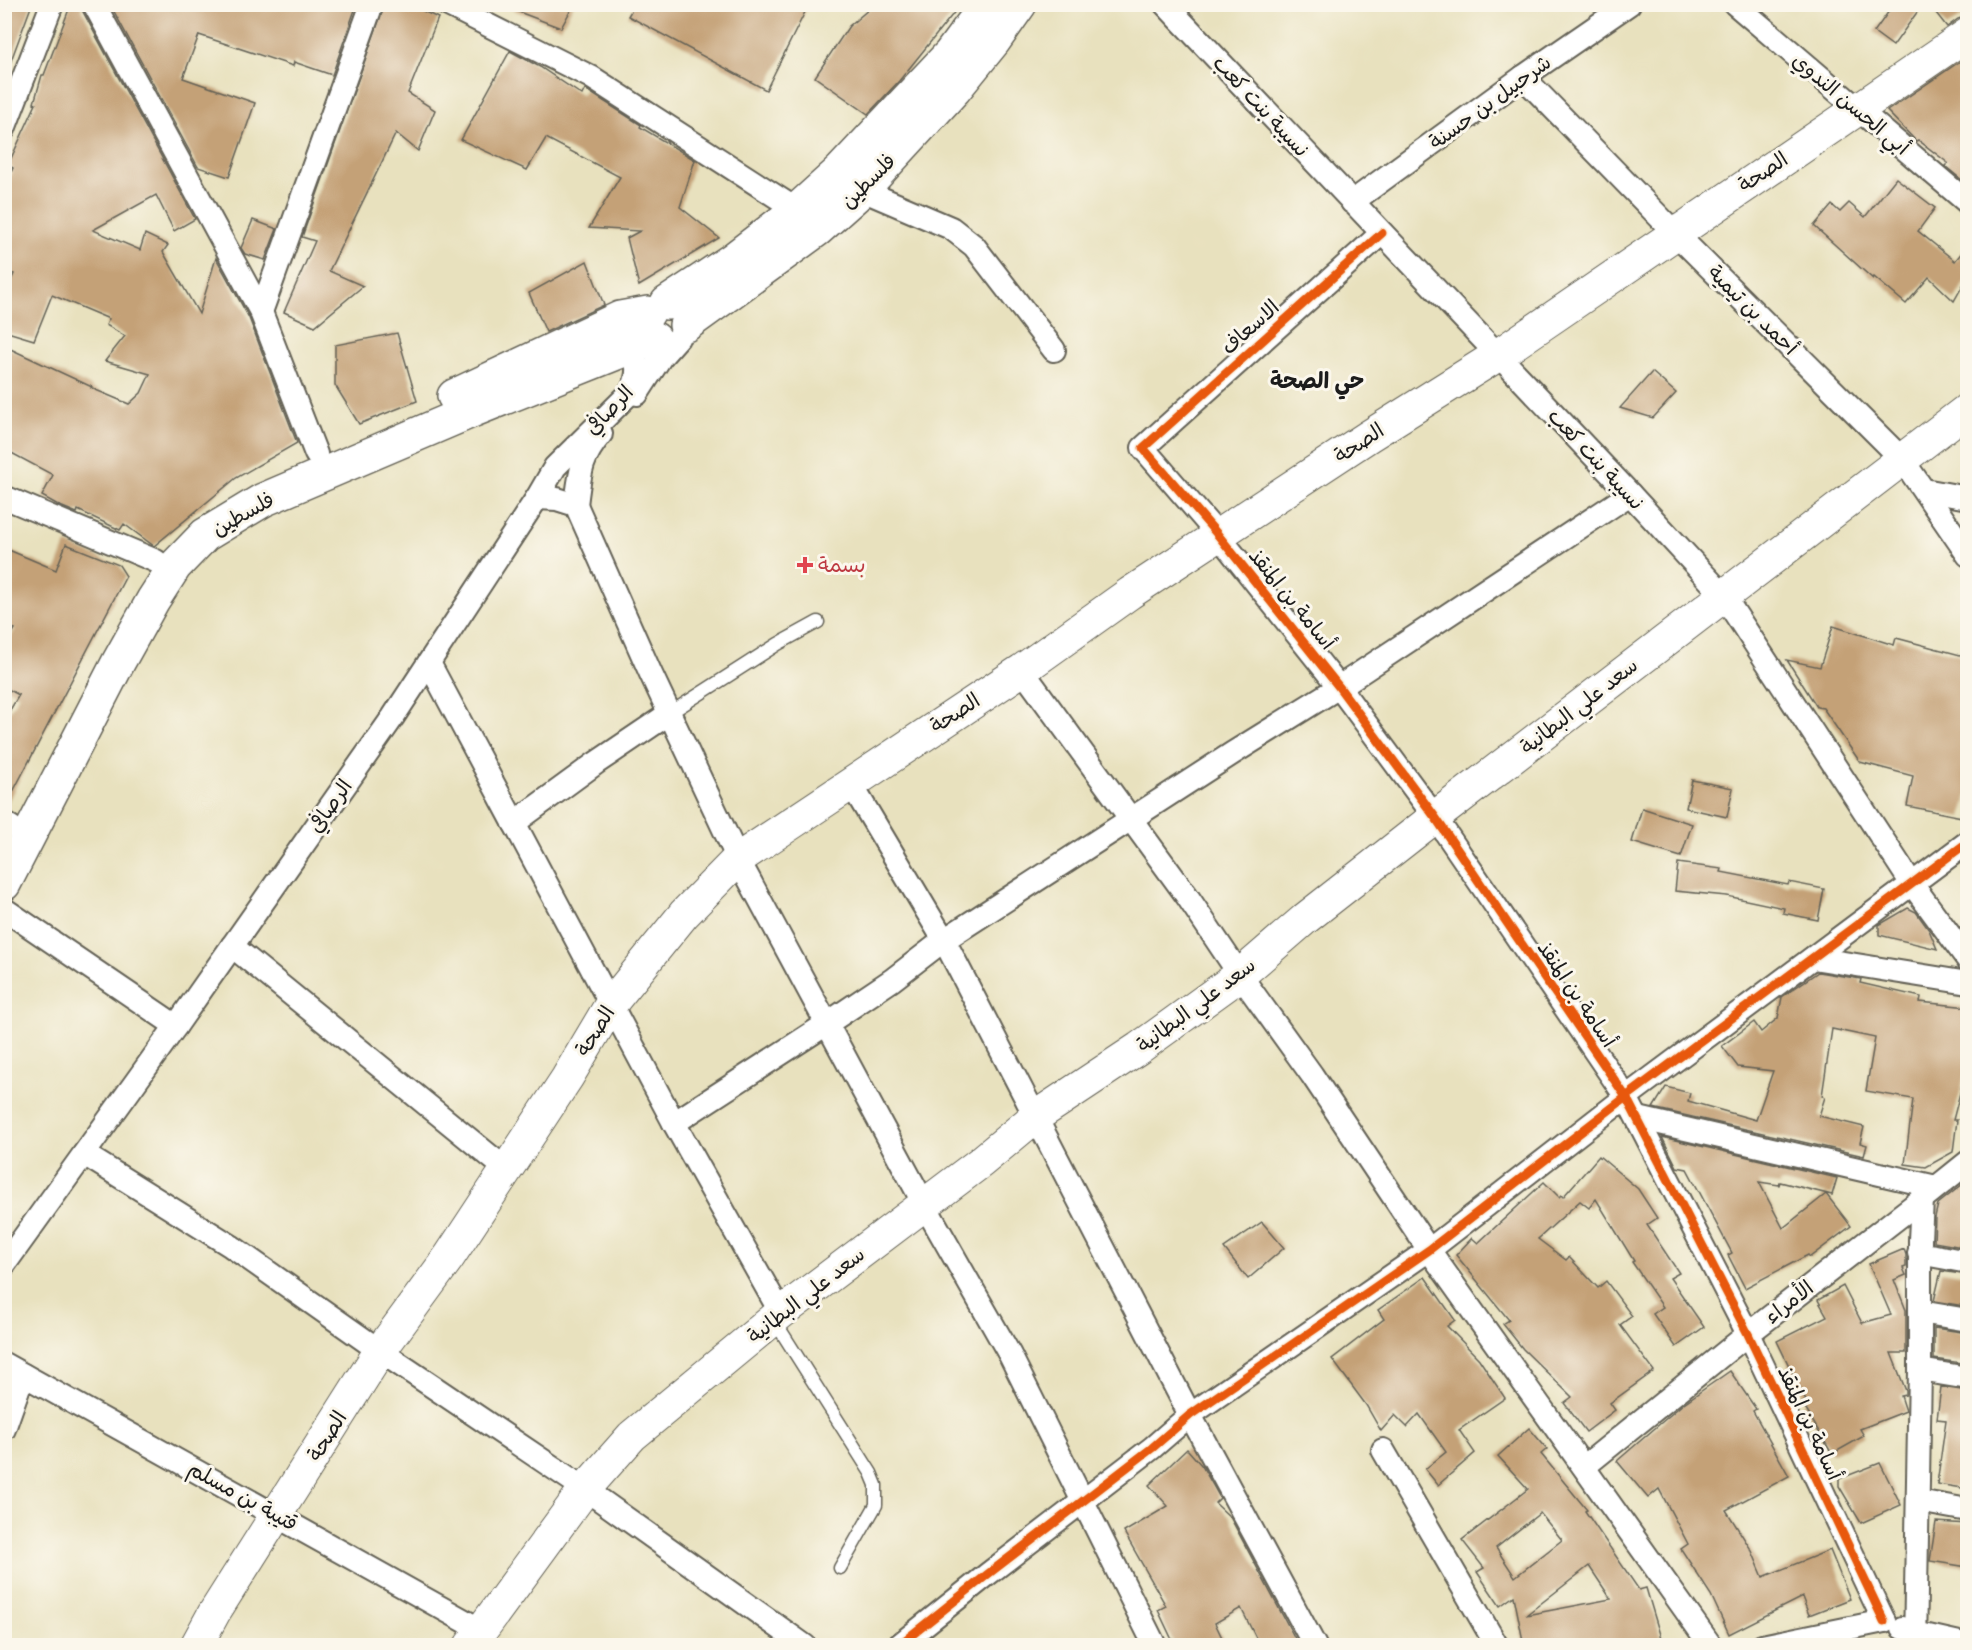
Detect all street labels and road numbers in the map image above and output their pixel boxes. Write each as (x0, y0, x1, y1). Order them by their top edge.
street label: أبي الحسن الندوي (1783, 47, 1916, 165)
street label: شرحبيل بن حسنة (1423, 48, 1556, 155)
street label: نسيبة بنت كعب (1207, 49, 1315, 162)
street label: الصحة (1733, 145, 1793, 198)
street label: فلسطين (834, 147, 901, 214)
street label: أحمد بن تيمية (1702, 259, 1804, 361)
street label: الاسعاف (1215, 293, 1284, 360)
street label: الرصافي (578, 379, 640, 442)
street label: نسيبة بنت كعب (1542, 402, 1650, 515)
street label: الصحة (1329, 416, 1389, 469)
street label: فلسطين (207, 485, 279, 542)
street label: أسامة بن المنقذ (1243, 542, 1342, 655)
street label: سعد علي البطانية (1514, 651, 1647, 765)
street label: الصحة (925, 686, 985, 739)
street label: الرصافي (301, 774, 359, 839)
street label: أسامة بن المنقذ (1532, 935, 1623, 1052)
street label: سعد علي البطانية (1131, 951, 1264, 1063)
street label: الصحة (569, 1000, 620, 1061)
street label: سعد علي البطانية (741, 1240, 874, 1354)
street label: الأمراء (1759, 1274, 1819, 1329)
street label: أسامة بن المنقذ (1772, 1361, 1849, 1484)
street label: الصحة (301, 1405, 352, 1466)
street label: قتيبة بن مسلم (182, 1454, 303, 1539)

